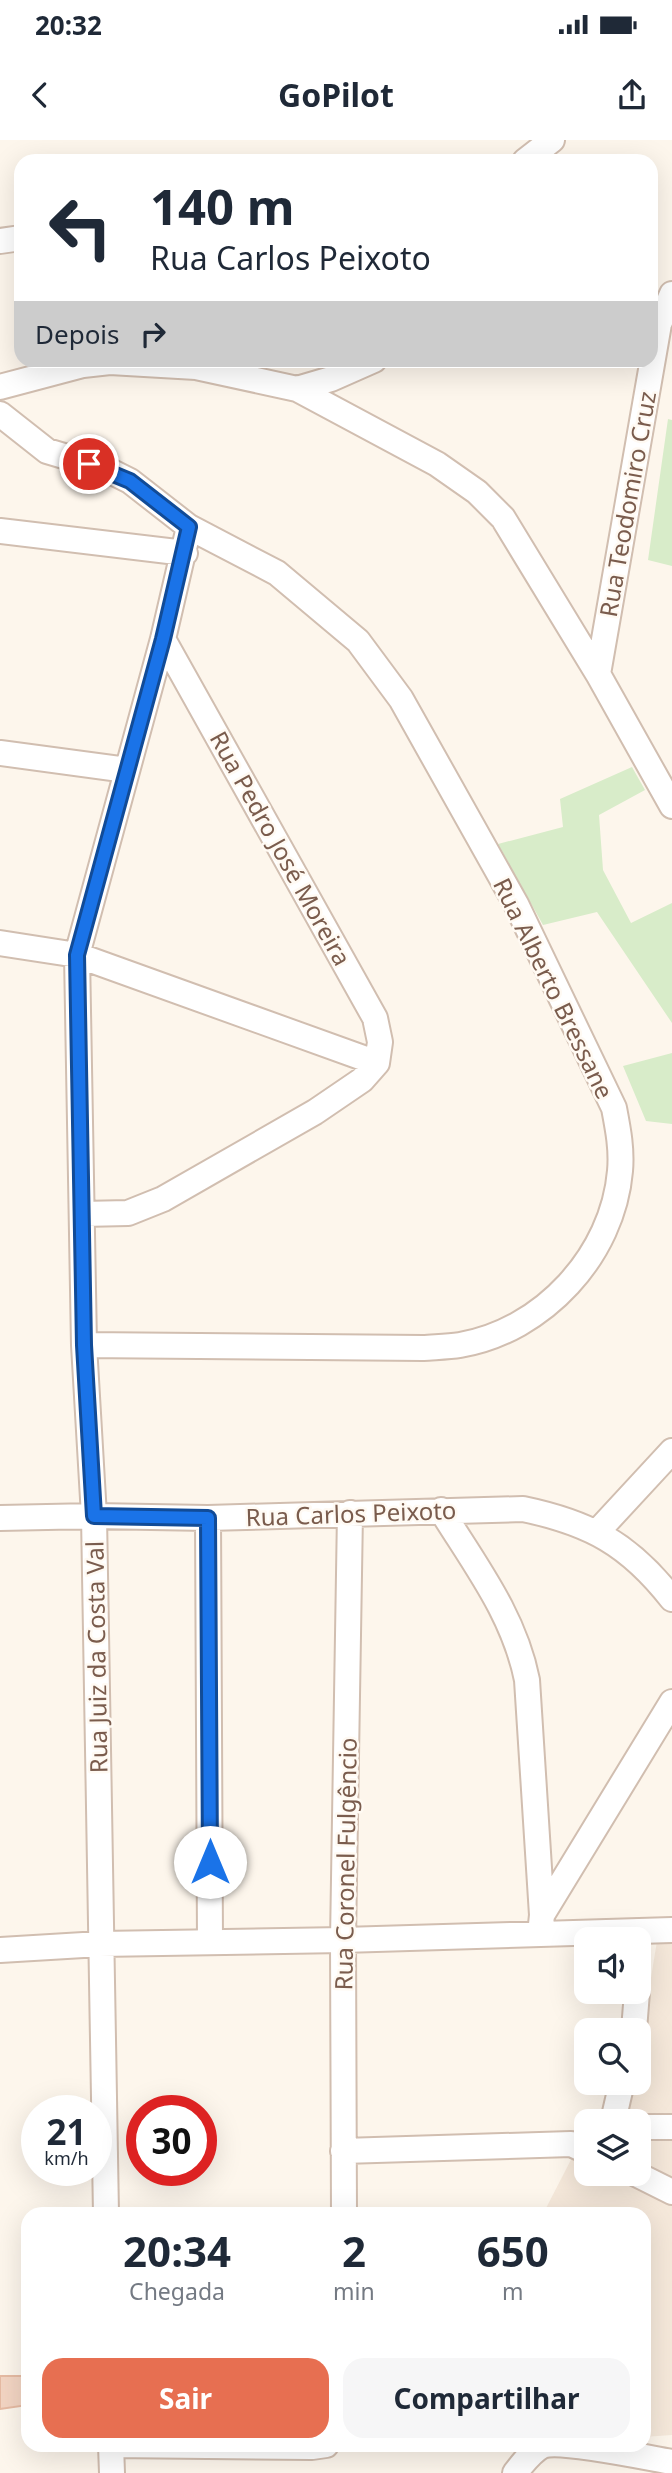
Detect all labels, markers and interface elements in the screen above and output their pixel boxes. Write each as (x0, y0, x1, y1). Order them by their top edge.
text: 20:32 (35, 7, 102, 43)
text: GoPilot (278, 73, 394, 116)
icon: back (21, 76, 59, 114)
icon: share (613, 76, 651, 114)
text: 140 m (150, 173, 295, 239)
icon: left (35, 182, 126, 273)
text: Rua Carlos Peixoto (150, 236, 431, 279)
icon: right (134, 315, 172, 353)
text: Depois (35, 316, 120, 352)
street label: Rua Teodomiro Cruz (591, 389, 663, 619)
pin (59, 434, 119, 494)
icon: arrive (70, 445, 108, 483)
street label: Rua Pedro José Moreira (203, 725, 359, 971)
street label: Rua Alberto Bressane (486, 872, 622, 1104)
street label: Rua Carlos Peixoto (245, 1493, 457, 1533)
street label: Rua Juiz da Costa Val (77, 1541, 115, 1773)
street label: Rua Coronel Fulgêncio (326, 1737, 364, 1991)
position arrow (173, 1825, 247, 1899)
map controls (574, 1927, 651, 2186)
button: sound (574, 1927, 651, 2004)
button: search (574, 2018, 651, 2095)
speed limit sign: 30 (126, 2095, 217, 2186)
text: 21 (46, 2108, 87, 2155)
button: layers (574, 2109, 651, 2186)
text: km/h (44, 2146, 89, 2170)
text: 20:34 (123, 2222, 231, 2279)
text: 2 (342, 2222, 366, 2279)
text: 650 (477, 2222, 549, 2279)
text: Chegada (129, 2275, 225, 2307)
text: min (333, 2275, 375, 2307)
text: m (502, 2275, 524, 2307)
button: Sair (42, 2358, 329, 2438)
button: Compartilhar (343, 2358, 630, 2438)

